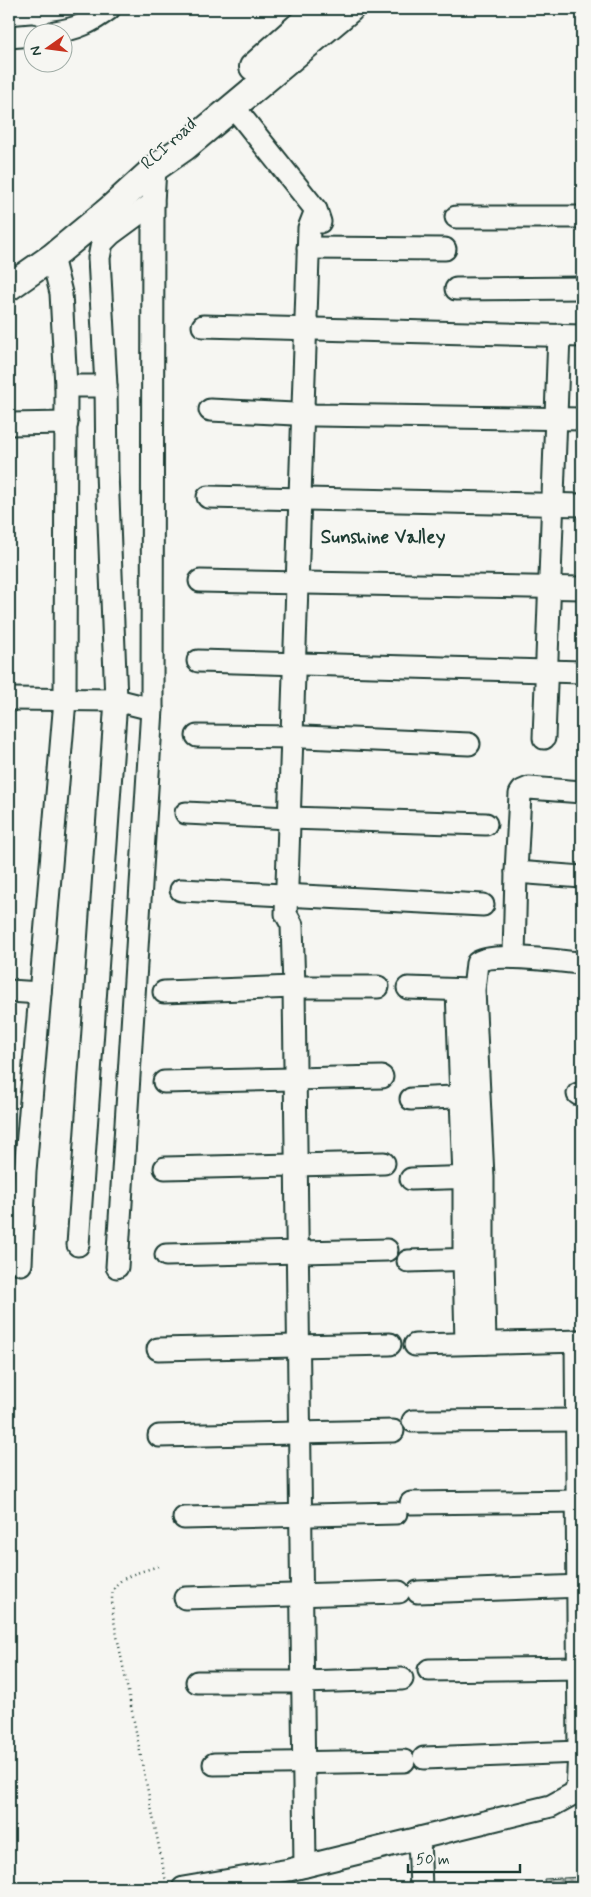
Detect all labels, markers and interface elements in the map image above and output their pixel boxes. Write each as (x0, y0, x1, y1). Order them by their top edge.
north arrow (22, 22, 72, 72)
text: N (26, 44, 46, 58)
street label: RCI road (136, 113, 202, 175)
district label: Sunshine Valley (321, 525, 446, 550)
scale bar (408, 1842, 521, 1874)
text: 50 m (416, 1850, 450, 1870)

